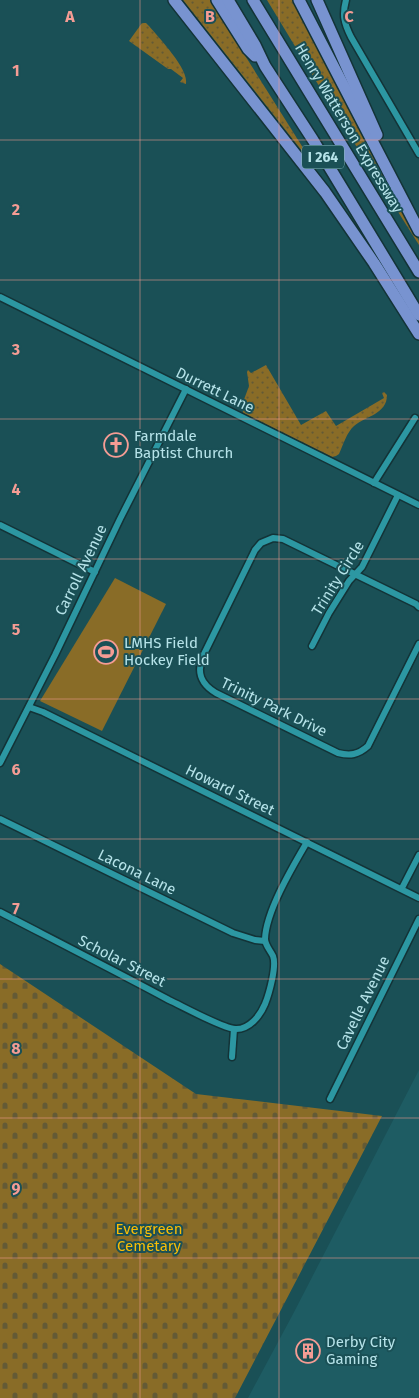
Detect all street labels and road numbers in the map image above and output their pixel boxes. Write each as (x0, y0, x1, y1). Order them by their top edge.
street label: Henry Watterson Expressway (291, 40, 407, 217)
road number: I 264 (302, 146, 344, 168)
street label: Durrett Lane (173, 363, 257, 417)
street label: Carroll Avenue (51, 522, 111, 618)
street label: Trinity Circle (308, 537, 368, 619)
street label: Trinity Park Drive (218, 674, 330, 740)
street label: Howard Street (183, 761, 278, 820)
street label: Lacona Lane (95, 845, 179, 899)
street label: Scholar Street (75, 931, 169, 991)
street label: Cavelle Avenue (332, 953, 394, 1053)

